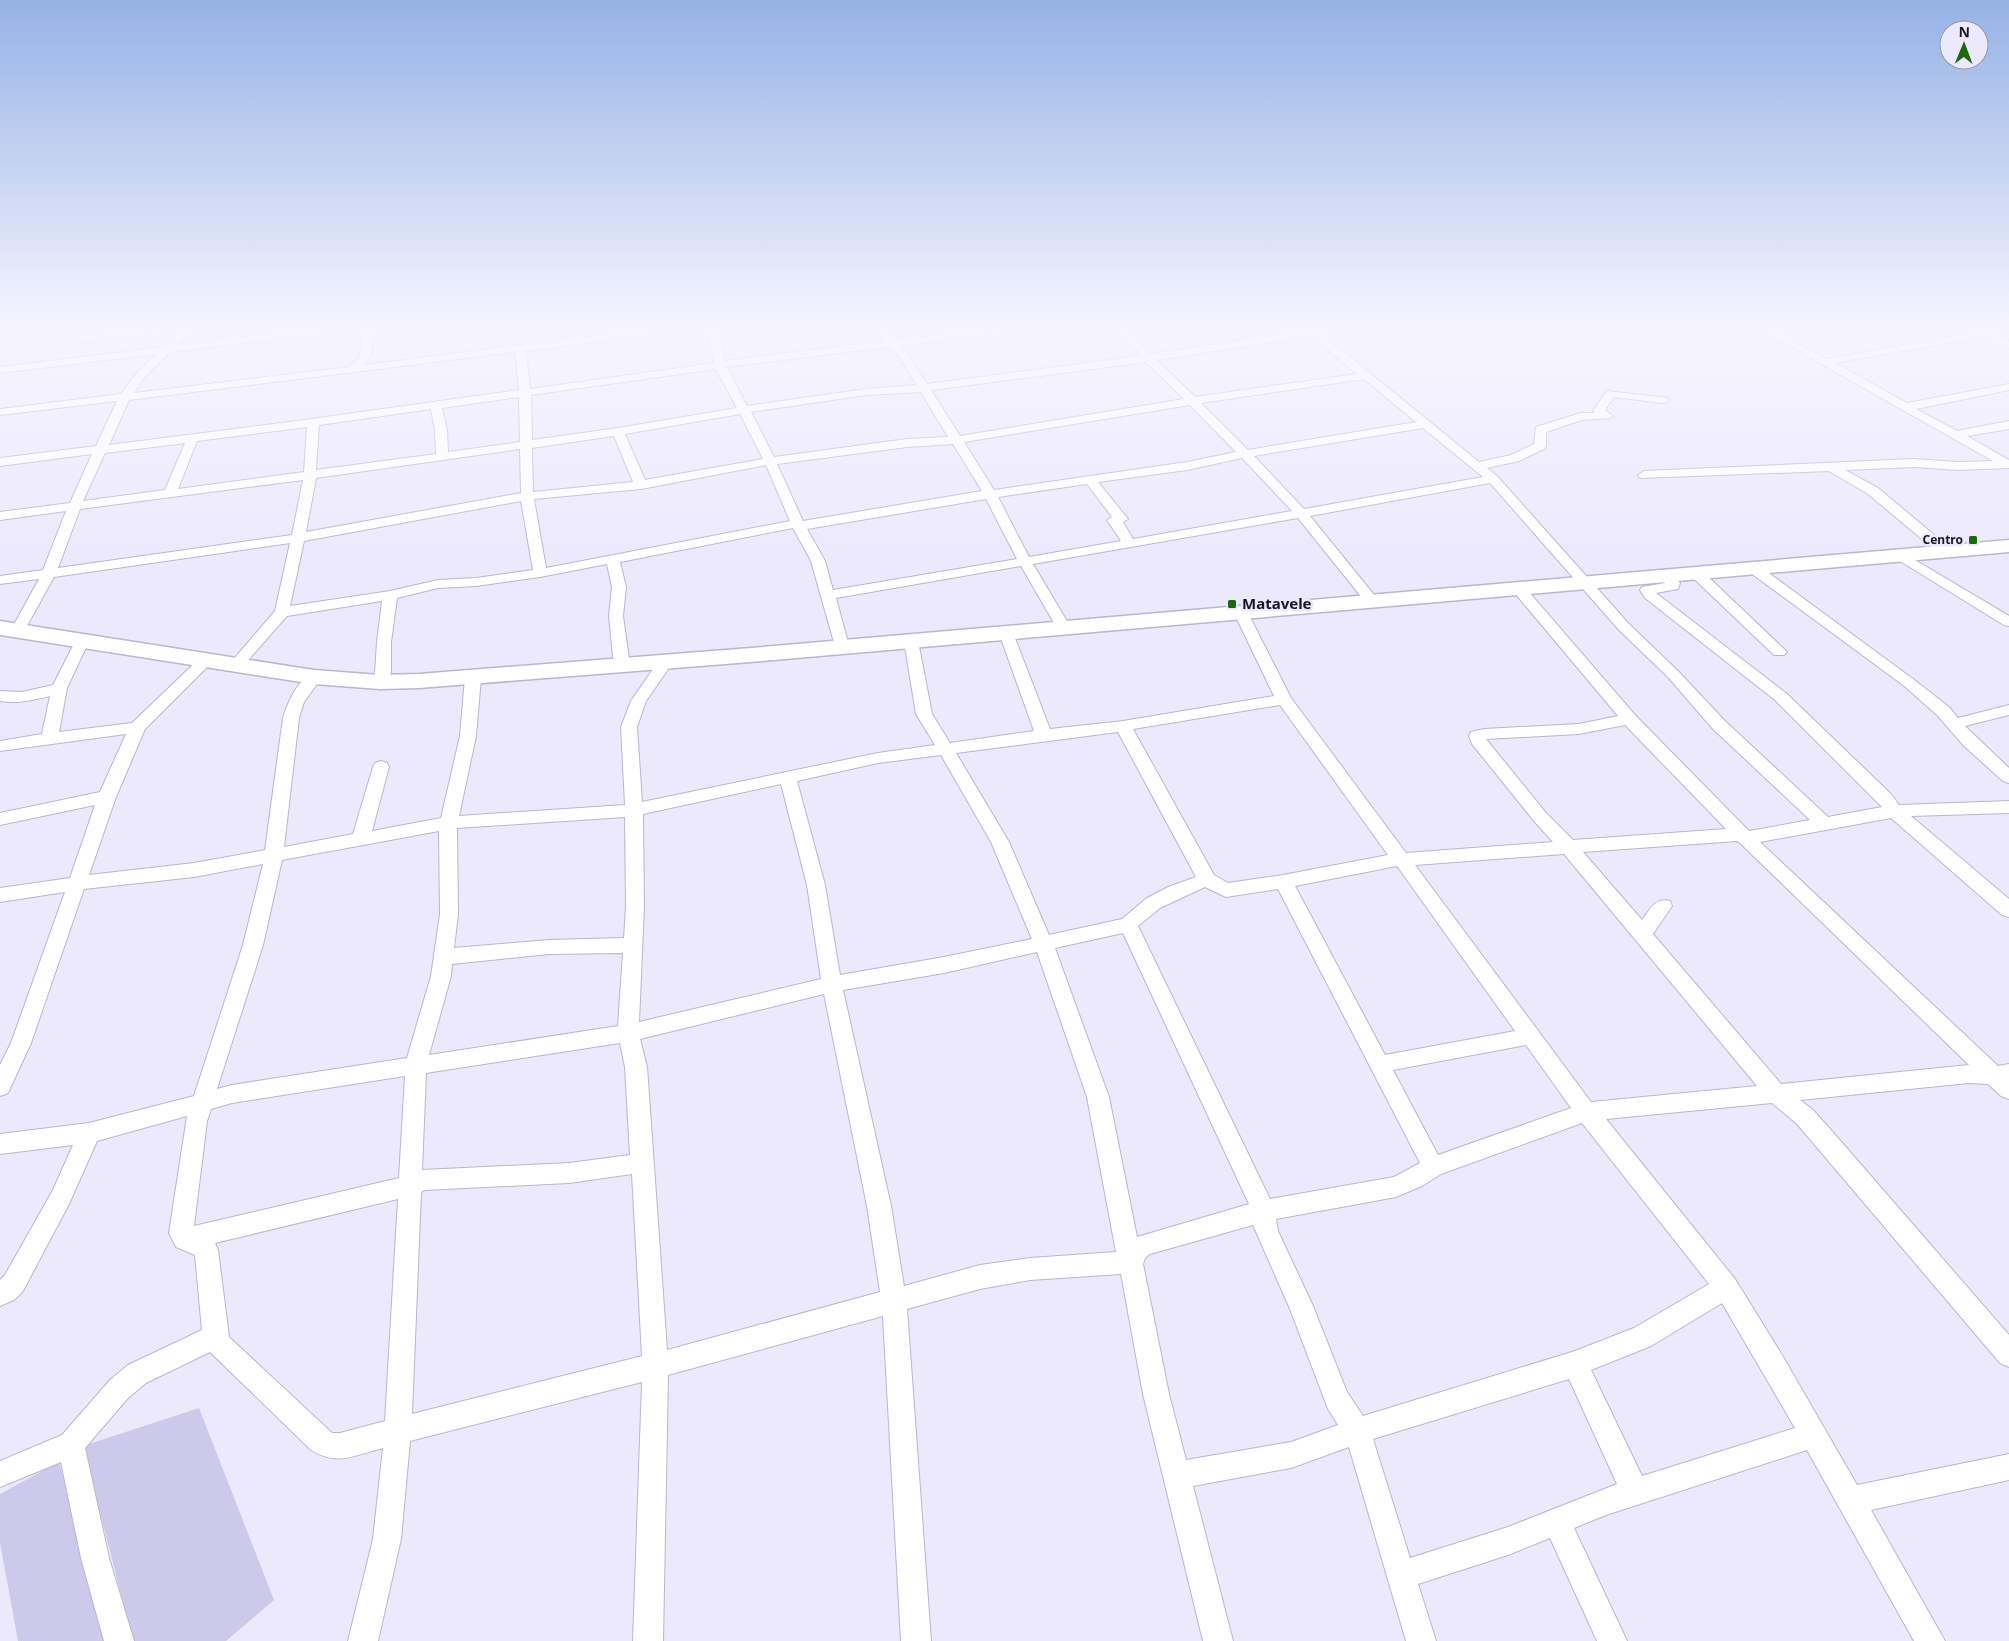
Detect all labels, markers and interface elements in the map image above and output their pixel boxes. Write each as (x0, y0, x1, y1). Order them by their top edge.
north arrow (1939, 20, 1989, 70)
text: N (1958, 22, 1970, 41)
place label: Centro (1922, 531, 1963, 548)
marker: Centro (1967, 534, 1979, 546)
place label: Matavele (1242, 593, 1312, 613)
marker: Matavele (1226, 598, 1238, 610)

